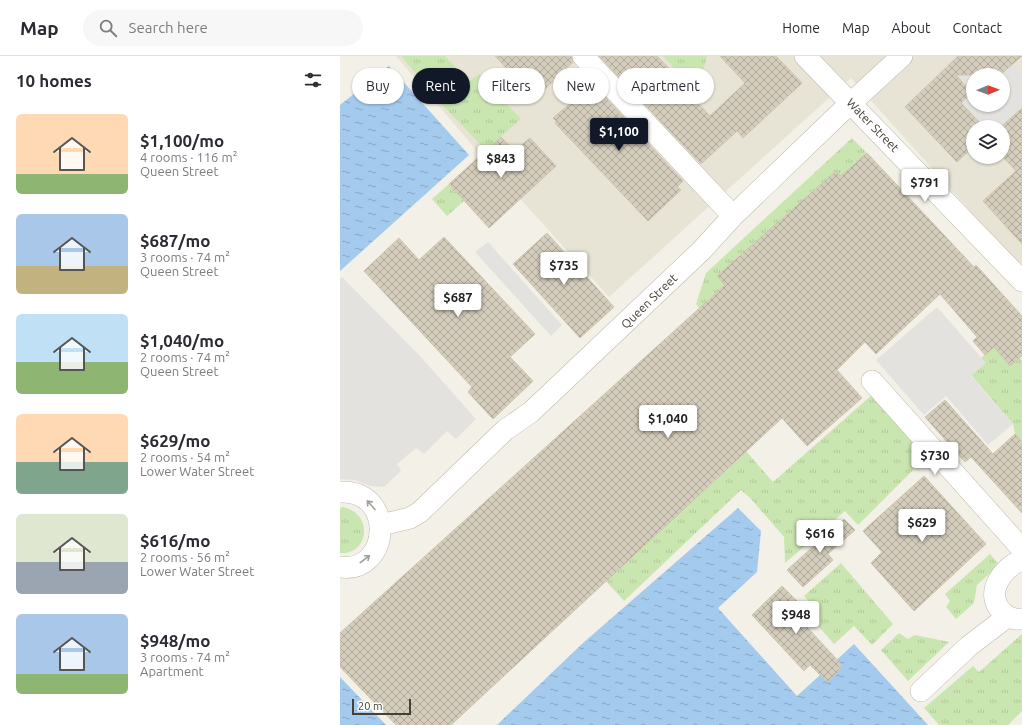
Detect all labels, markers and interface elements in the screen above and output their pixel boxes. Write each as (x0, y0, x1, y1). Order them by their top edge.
search box (83, 10, 363, 46)
text: Map (20, 17, 59, 39)
icon: search (97, 17, 119, 39)
text: Search here (129, 19, 208, 36)
text: Home (782, 20, 820, 36)
text: Map (842, 20, 870, 36)
text: About (892, 20, 931, 36)
text: Contact (953, 20, 1002, 36)
chip: Buy (352, 68, 404, 104)
chip: Rent (412, 68, 470, 104)
chip: Filters (478, 68, 545, 104)
chip: New (553, 68, 609, 104)
chip: Apartment (617, 68, 714, 104)
north arrow (966, 68, 1010, 112)
map controls (966, 68, 1010, 164)
icon: filters (302, 69, 324, 91)
text: 10 homes (16, 71, 92, 90)
street label: Water Street (844, 96, 902, 155)
pin: $1,100 (586, 118, 652, 152)
button: layers (966, 120, 1010, 164)
text: $1,100 (599, 124, 639, 138)
icon: home (48, 130, 96, 178)
text: $1,100/mo (140, 131, 224, 150)
pin: $843 (477, 145, 525, 179)
text: 4 rooms · 116 m² (140, 150, 237, 164)
text: $843 (486, 151, 516, 165)
text: Queen Street (140, 164, 219, 178)
pin: $791 (901, 169, 949, 203)
text: $791 (910, 175, 940, 189)
icon: home (48, 230, 96, 278)
text: $687/mo (140, 231, 210, 250)
text: 3 rooms · 74 m² (140, 250, 230, 264)
pin: $735 (540, 252, 588, 286)
text: $735 (549, 258, 579, 272)
text: Queen Street (140, 264, 219, 278)
street label: Queen Street (618, 271, 680, 331)
pin: $687 (434, 284, 482, 318)
text: $687 (443, 290, 473, 304)
icon: home (48, 330, 96, 378)
text: $1,040/mo (140, 331, 224, 350)
text: 2 rooms · 74 m² (140, 350, 230, 364)
text: Queen Street (140, 364, 219, 378)
pin: $1,040 (635, 405, 701, 439)
text: $1,040 (648, 411, 688, 425)
icon: home (48, 430, 96, 478)
text: $629/mo (140, 431, 210, 450)
pin: $730 (911, 442, 959, 476)
text: $730 (920, 448, 950, 462)
text: 2 rooms · 54 m² (140, 450, 230, 464)
text: Lower Water Street (140, 464, 254, 478)
one-way arrow (366, 500, 376, 510)
pin: $629 (898, 509, 946, 543)
text: $629 (907, 515, 937, 529)
pin: $616 (796, 520, 844, 554)
text: $616 (805, 526, 835, 540)
icon: home (48, 530, 96, 578)
text: $616/mo (140, 531, 210, 550)
text: 2 rooms · 56 m² (140, 550, 230, 564)
one-way arrow (360, 555, 371, 564)
text: Lower Water Street (140, 564, 254, 578)
pin: $948 (772, 601, 820, 635)
text: $948 (781, 607, 811, 621)
icon: home (48, 630, 96, 678)
text: $948/mo (140, 631, 210, 650)
text: 3 rooms · 74 m² (140, 650, 230, 664)
text: Apartment (140, 664, 204, 678)
scale bar (352, 697, 411, 716)
text: 20 m (358, 700, 382, 712)

